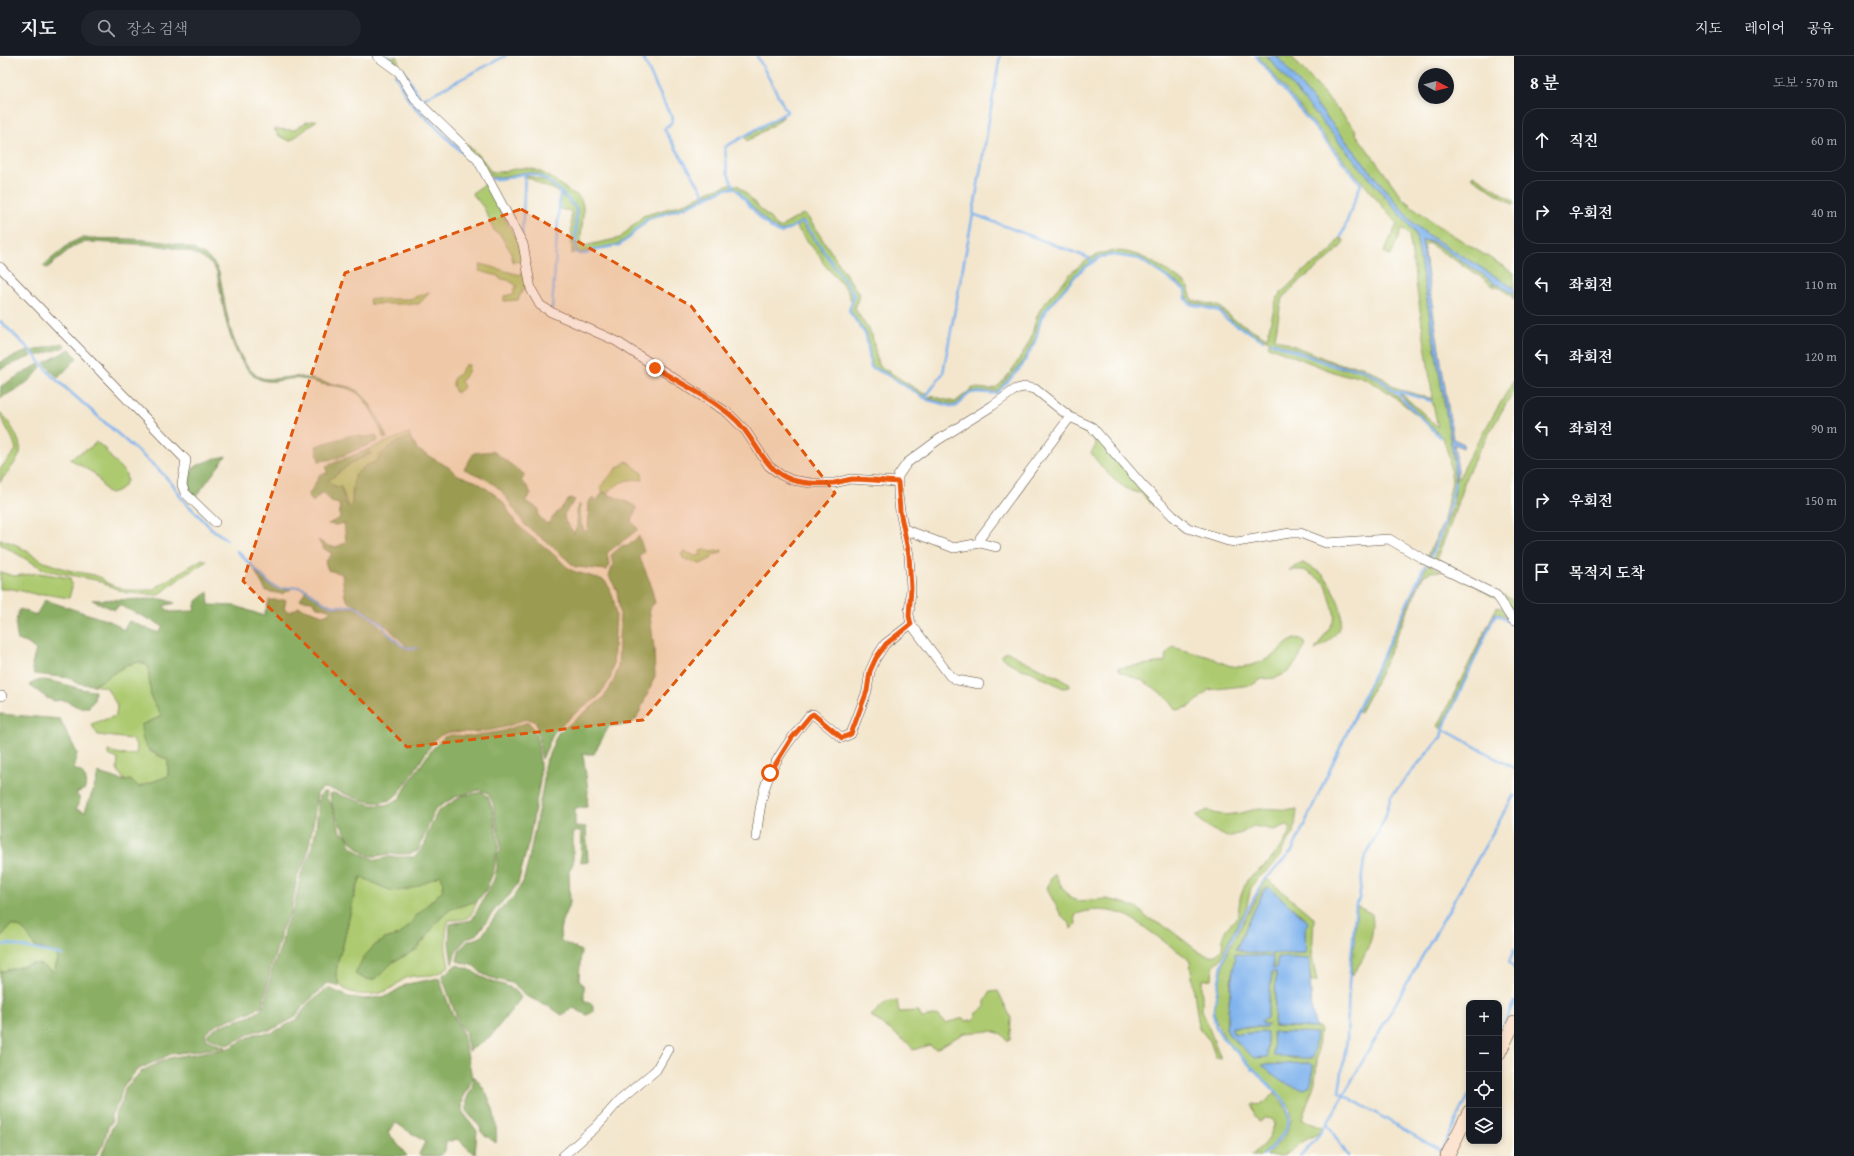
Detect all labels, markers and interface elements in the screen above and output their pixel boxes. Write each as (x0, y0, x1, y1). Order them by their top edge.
search box (81, 10, 361, 46)
text: 지도 (20, 14, 57, 42)
icon: search (95, 17, 117, 39)
text: 장소 검색 (127, 18, 188, 39)
text: 지도 (1695, 18, 1722, 38)
text: 레이어 (1744, 18, 1785, 38)
text: 공유 (1807, 18, 1834, 38)
north arrow (1418, 68, 1454, 104)
text: 8 분 (1530, 70, 1559, 95)
text: 도보 · 570 m (1773, 73, 1838, 92)
icon: ahead (1531, 129, 1553, 151)
text: 직진 (1569, 130, 1598, 151)
text: 60 m (1811, 131, 1837, 150)
icon: right (1531, 201, 1553, 223)
text: 우회전 (1569, 202, 1612, 223)
text: 40 m (1811, 203, 1837, 222)
icon: left (1531, 273, 1553, 295)
text: 좌회전 (1569, 274, 1612, 295)
text: 110 m (1805, 275, 1837, 294)
icon: left (1531, 345, 1553, 367)
text: 좌회전 (1569, 346, 1612, 367)
text: 120 m (1805, 347, 1837, 366)
route end (646, 359, 664, 377)
icon: left (1531, 417, 1553, 439)
text: 좌회전 (1569, 418, 1612, 439)
text: 90 m (1811, 419, 1837, 438)
icon: right (1531, 489, 1553, 511)
text: 우회전 (1569, 490, 1612, 511)
text: 150 m (1805, 491, 1837, 510)
icon: arrive (1531, 561, 1553, 583)
text: 목적지 도착 (1569, 562, 1645, 583)
route start (761, 764, 779, 782)
map controls (1466, 1000, 1502, 1144)
button: + (1466, 1000, 1502, 1036)
button: − (1466, 1036, 1502, 1072)
button: locate (1466, 1072, 1502, 1108)
button: layers (1466, 1108, 1502, 1144)

